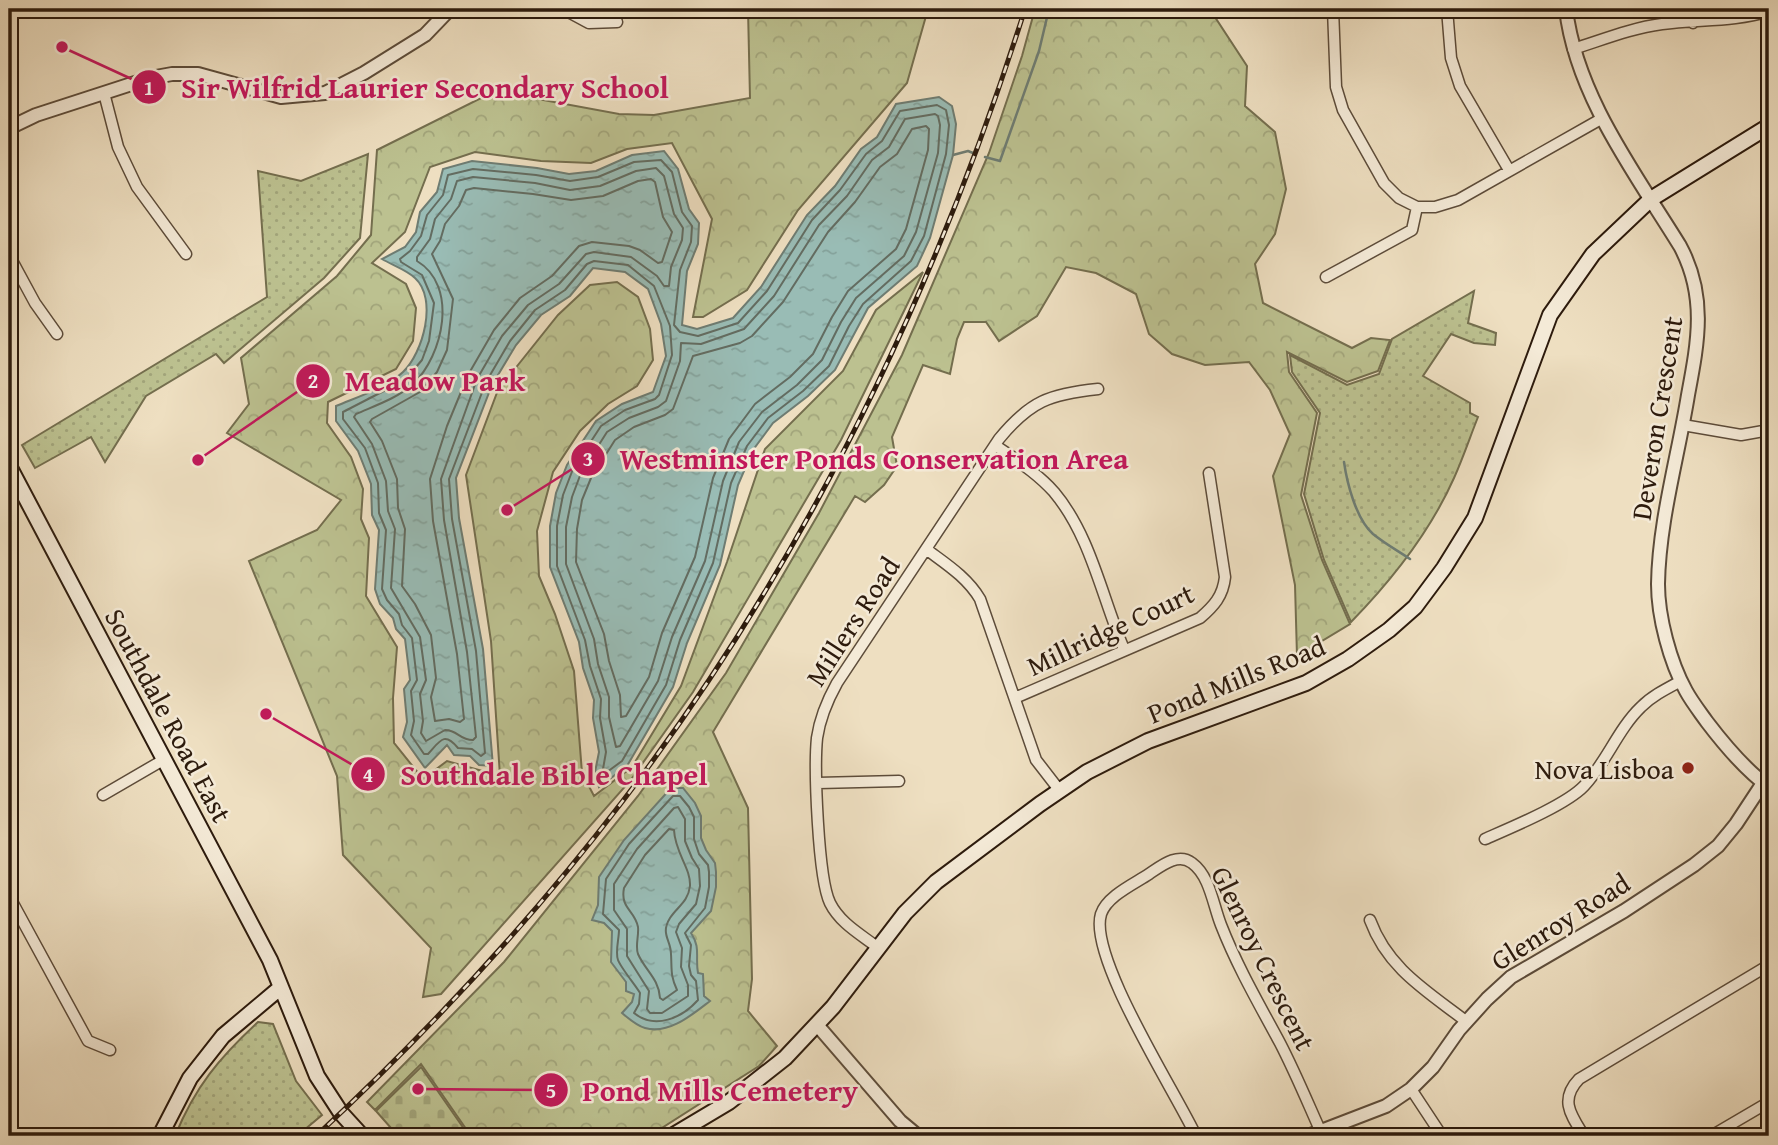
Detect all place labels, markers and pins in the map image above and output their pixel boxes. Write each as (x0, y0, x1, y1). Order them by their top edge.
callout: Sir Wilfrid Laurier Secondary School (132, 62, 682, 113)
callout: Meadow Park (296, 355, 539, 406)
callout: Westminster Ponds Conservation Area (571, 433, 1143, 484)
place label: Nova Lisboa (1535, 748, 1675, 789)
callout: Southdale Bible Chapel (351, 749, 721, 800)
marker: Nova Lisboa (1680, 760, 1696, 776)
callout: Pond Mills Cemetery (534, 1065, 872, 1116)

